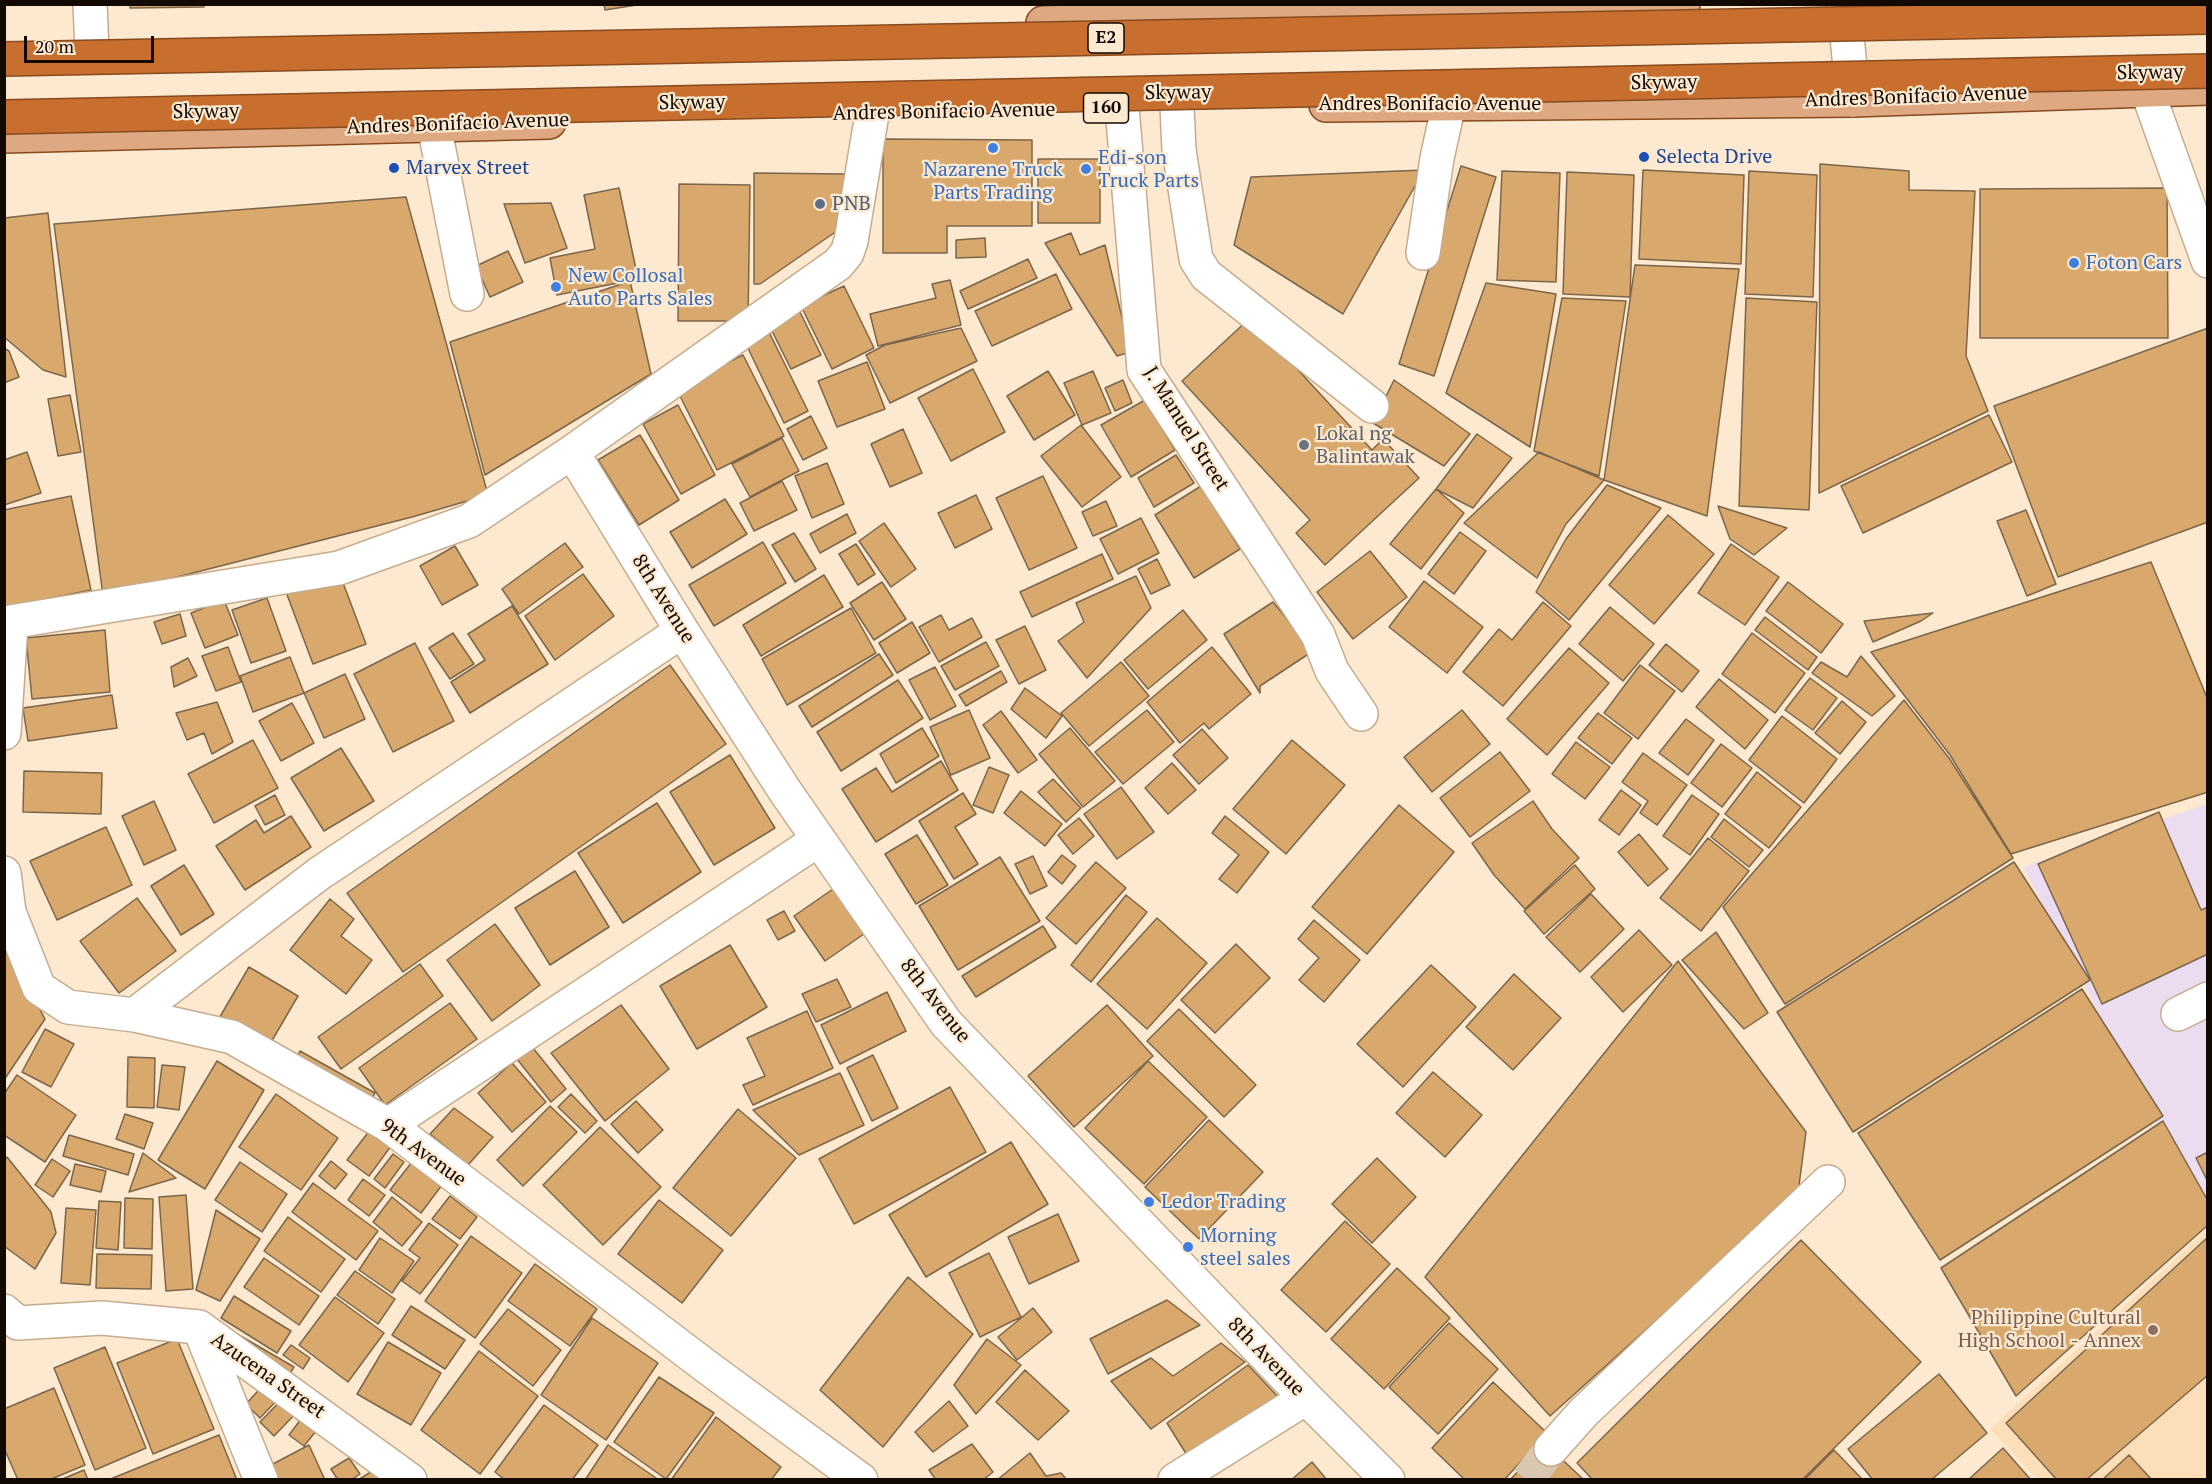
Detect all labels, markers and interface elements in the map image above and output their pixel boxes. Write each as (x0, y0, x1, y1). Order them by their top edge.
road number: E2 (1088, 23, 1124, 53)
scale bar (27, 24, 158, 62)
text: 20 m (35, 34, 74, 58)
street label: Skyway (2117, 60, 2183, 86)
street label: Skyway (1631, 70, 1697, 96)
street label: Skyway (1145, 80, 1211, 106)
street label: Andres Bonifacio Avenue (1804, 81, 2028, 113)
street label: Skyway (659, 90, 725, 116)
street label: Andres Bonifacio Avenue (1319, 92, 1541, 116)
road number: 160 (1084, 93, 1128, 123)
street label: Andres Bonifacio Avenue (832, 98, 1056, 126)
street label: Skyway (173, 99, 239, 125)
street label: Andres Bonifacio Avenue (346, 108, 570, 140)
marker: Nazarene Truck Parts Trading (986, 141, 1000, 155)
place label: Selecta Drive (1656, 145, 1772, 169)
place label: Edi-son Truck Parts (1098, 146, 1199, 193)
marker: Selecta Drive (1637, 150, 1651, 164)
place label: Marvex Street (406, 156, 530, 180)
place label: Nazarene Truck Parts Trading (923, 158, 1063, 205)
marker: Marvex Street (387, 161, 401, 175)
marker: Edi-son Truck Parts (1079, 162, 1093, 176)
place label: PNB (832, 192, 871, 216)
marker: PNB (813, 197, 827, 211)
place label: Foton Cars (2086, 251, 2182, 275)
marker: Foton Cars (2067, 256, 2081, 270)
place label: New Collosal Auto Parts Sales (568, 264, 713, 311)
marker: New Collosal Auto Parts Sales (549, 280, 563, 294)
street label: J. Manuel Street (1138, 362, 1234, 496)
place label: Lokal ng Balintawak (1316, 422, 1415, 469)
marker: Lokal ng Balintawak (1297, 438, 1311, 452)
street label: 8th Avenue (626, 550, 700, 648)
street label: 8th Avenue (895, 954, 975, 1048)
street label: 9th Avenue (375, 1114, 471, 1192)
place label: Ledor Trading (1161, 1190, 1286, 1214)
marker: Ledor Trading (1142, 1195, 1156, 1209)
place label: Morning steel sales (1200, 1224, 1291, 1271)
marker: Morning steel sales (1181, 1240, 1195, 1254)
place label: Philippine Cultural High School - Annex (1958, 1306, 2141, 1353)
street label: 8th Avenue (1223, 1313, 1309, 1401)
marker: Philippine Cultural High School - Annex (2146, 1323, 2160, 1337)
street label: Azucena Street (206, 1328, 330, 1424)

